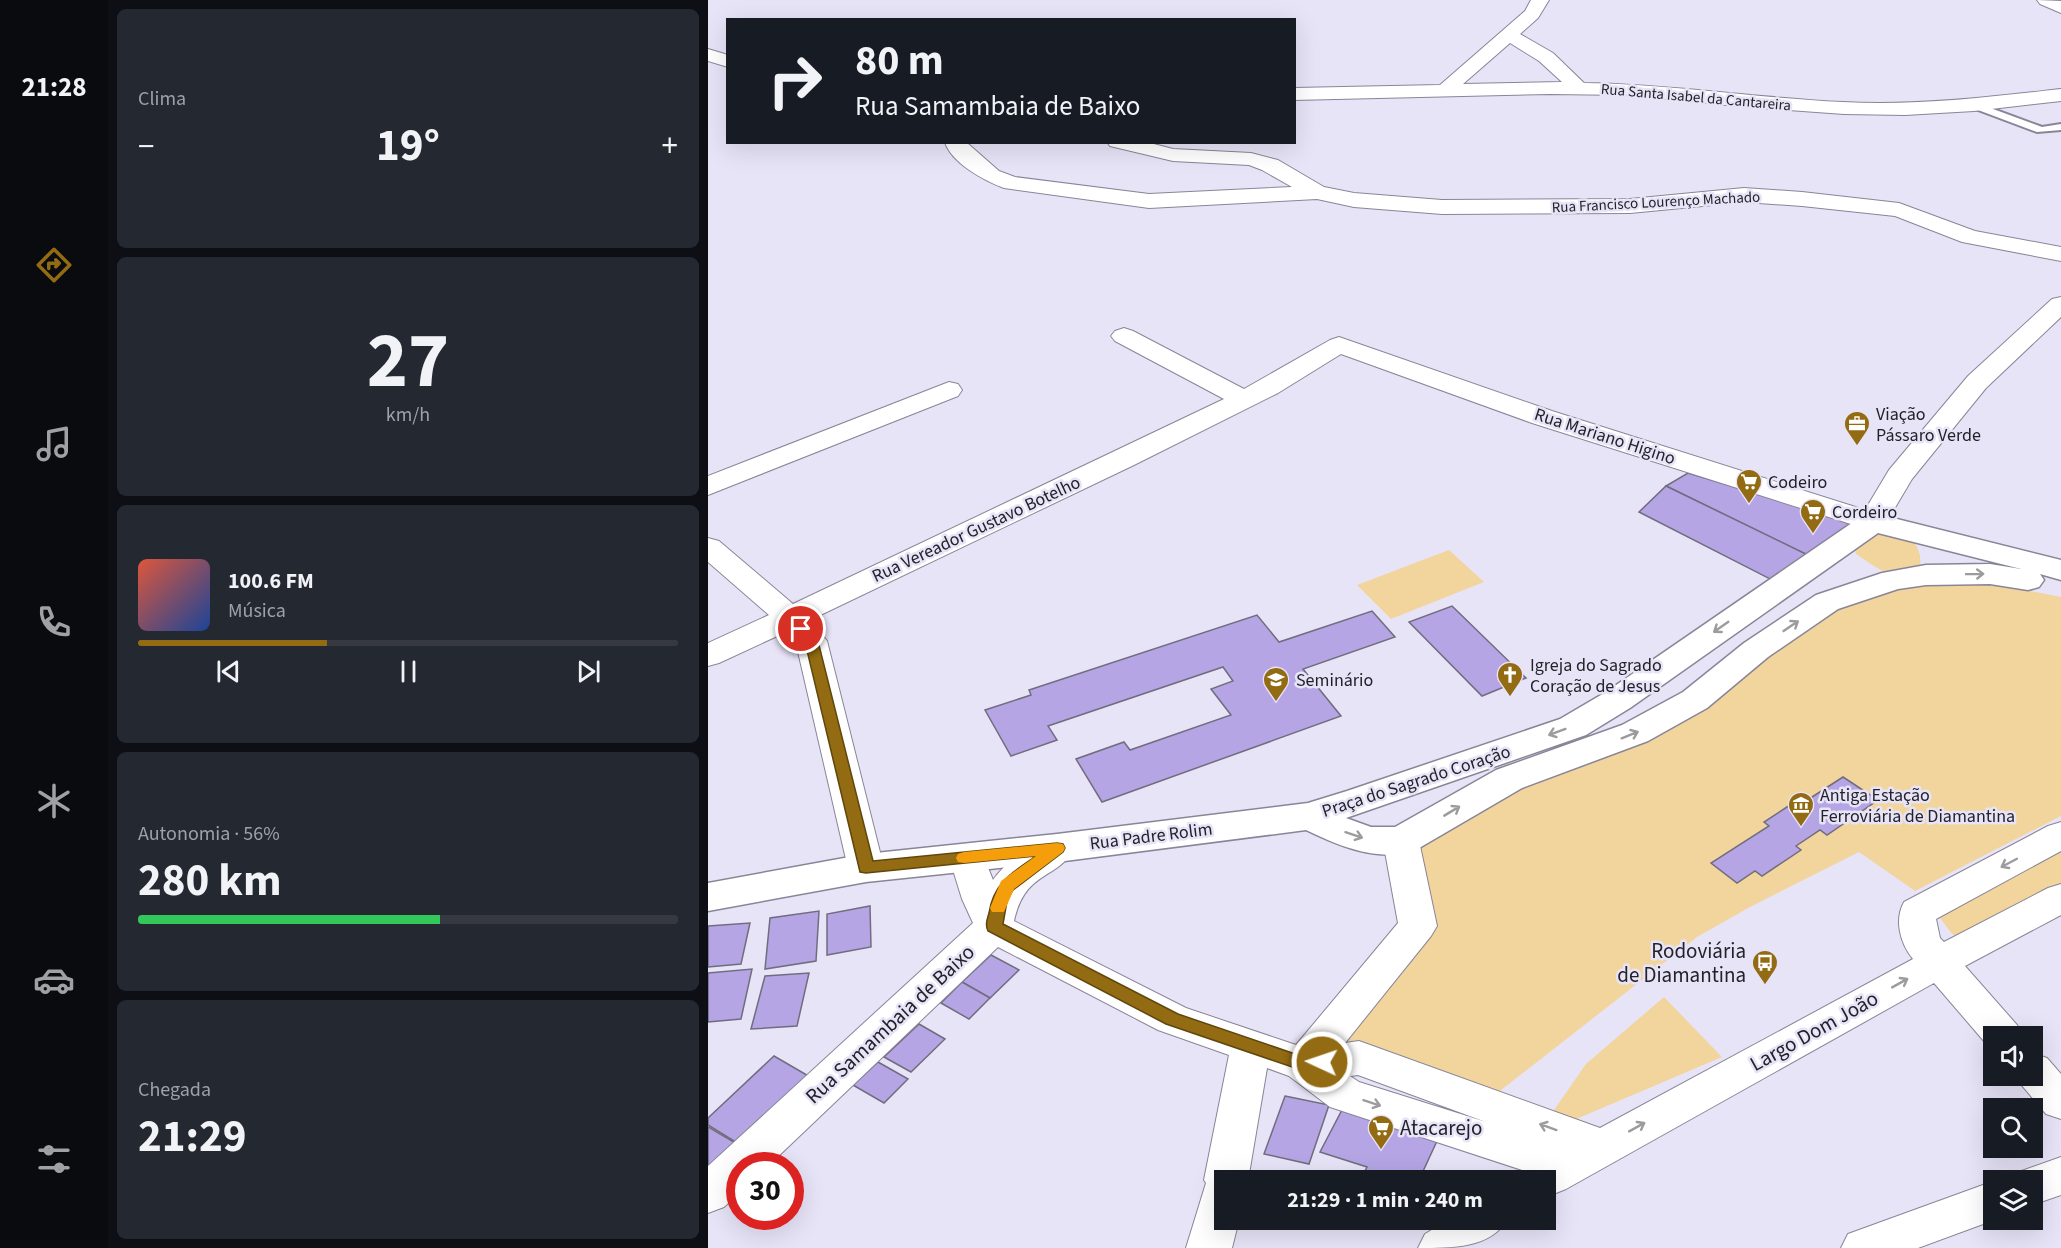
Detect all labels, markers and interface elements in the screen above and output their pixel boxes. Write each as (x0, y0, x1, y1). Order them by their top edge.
text: 80 m (855, 31, 944, 91)
icon: right (756, 42, 834, 120)
text: 21:28 (21, 68, 87, 107)
street label: Rua Santa Isabel da Cantareira (1600, 79, 1792, 116)
text: Clima (138, 85, 186, 113)
text: Rua Samambaia de Baixo (855, 87, 1140, 126)
text: 19° (376, 114, 440, 178)
text: − (138, 123, 154, 170)
text: + (662, 123, 678, 170)
street label: Rua Francisco Lourenço Machado (1551, 187, 1761, 218)
icon: directions (33, 244, 75, 286)
text: 27 (367, 306, 449, 417)
text: km/h (386, 401, 430, 429)
street label: Rua Mariano Higino (1531, 402, 1679, 471)
place label: Viação Pássaro Verde (1876, 402, 1981, 448)
office icon: Viação Pássaro Verde (1842, 409, 1872, 447)
icon: music (33, 423, 75, 465)
supermarket icon: Codeiro (1734, 467, 1764, 505)
street label: Rua Vereador Gustavo Botelho (868, 470, 1085, 589)
place label: Codeiro (1768, 470, 1827, 495)
supermarket icon: Cordeiro (1798, 497, 1828, 535)
place label: Cordeiro (1832, 500, 1897, 525)
text: 100.6 FM (228, 565, 314, 597)
one-way arrow (1965, 568, 1985, 580)
text: Música (228, 597, 286, 625)
icon: phone (33, 601, 75, 643)
pin (775, 603, 826, 654)
icon: arrive (784, 612, 817, 645)
one-way arrow (1783, 620, 1799, 632)
one-way arrow (1713, 621, 1730, 633)
place label: Igreja do Sagrado Coração de Jesus (1530, 653, 1662, 699)
icon: previous (212, 655, 245, 688)
icon: pause (392, 655, 425, 688)
icon: next (572, 655, 605, 688)
church icon: Igreja do Sagrado Coração de Jesus (1495, 660, 1525, 698)
school or university icon: Seminário (1261, 665, 1291, 703)
place label: Seminário (1296, 668, 1373, 693)
one-way arrow (1548, 728, 1567, 739)
one-way arrow (1621, 729, 1639, 740)
street label: Praça do Sagrado Coração (1319, 739, 1514, 824)
icon: climate (33, 780, 75, 822)
place label: Antiga Estação Ferroviária de Diamantina (1820, 783, 2015, 829)
museum icon: Antiga Estação Ferroviária de Diamantina (1786, 790, 1816, 828)
one-way arrow (1443, 805, 1460, 817)
street label: Rua Padre Rolim (1088, 817, 1214, 856)
text: Autonomia · 56% (138, 820, 280, 848)
one-way arrow (1344, 830, 1363, 841)
text: 280 km (138, 849, 282, 913)
one-way arrow (2001, 858, 2019, 869)
place label: Rodoviária de Diamantina (1617, 936, 1746, 990)
street label: Rua Samambaia de Baixo (799, 937, 981, 1111)
bus stop icon: Rodoviária de Diamantina (1750, 948, 1780, 986)
icon: car (33, 959, 75, 1001)
one-way arrow (1891, 977, 1908, 989)
street label: Largo Dom João (1744, 983, 1884, 1079)
map controls (1983, 1026, 2043, 1230)
button: sound (1983, 1026, 2043, 1086)
position arrow (1290, 1030, 1354, 1094)
text: Chegada (138, 1076, 211, 1104)
one-way arrow (1362, 1098, 1381, 1109)
button: search (1983, 1098, 2043, 1158)
text: 21:29 (138, 1105, 247, 1169)
supermarket icon: Atacarejo (1366, 1113, 1396, 1151)
place label: Atacarejo (1400, 1113, 1482, 1143)
one-way arrow (1539, 1121, 1558, 1132)
one-way arrow (1628, 1121, 1645, 1133)
icon: filters (33, 1138, 75, 1180)
speed limit sign: 30 (726, 1152, 804, 1230)
button: layers (1983, 1170, 2043, 1230)
text: 21:29 · 1 min · 240 m (1287, 1184, 1483, 1216)

